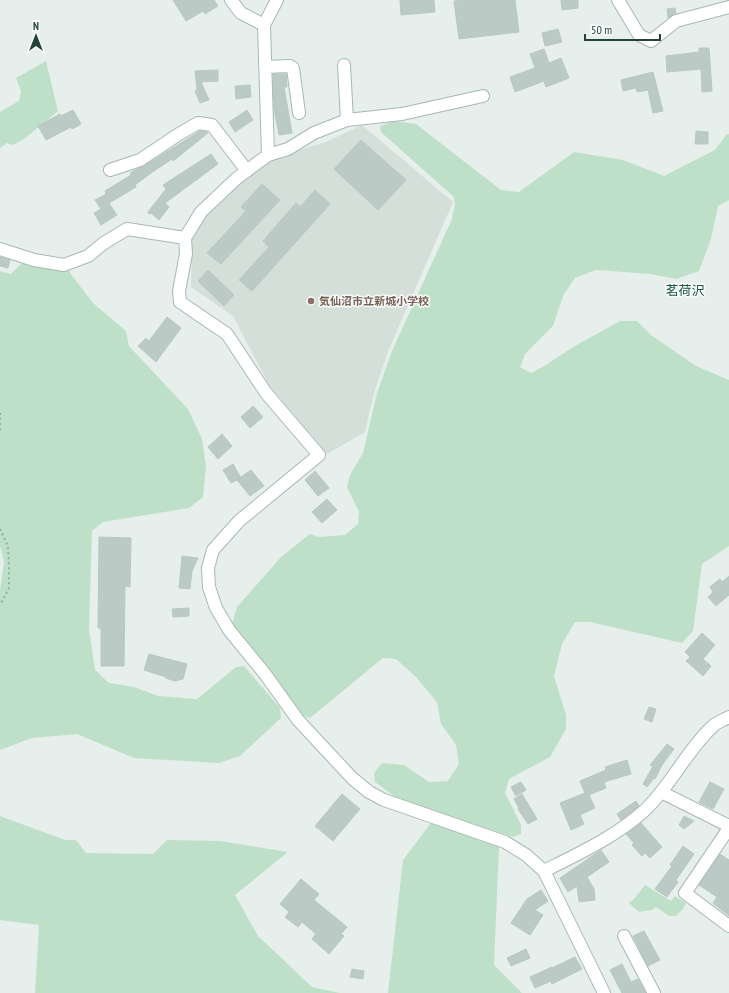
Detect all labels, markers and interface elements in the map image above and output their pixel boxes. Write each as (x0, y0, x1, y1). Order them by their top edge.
north arrow (16, 16, 56, 56)
scale bar (585, 16, 660, 42)
text: N (33, 19, 39, 33)
text: 50 m (591, 22, 612, 37)
district label: 茗荷沢 (665, 282, 705, 299)
place label: 気仙沼市立新城小学校 (319, 294, 429, 308)
marker: 気仙沼市立新城小学校 (306, 296, 316, 306)

